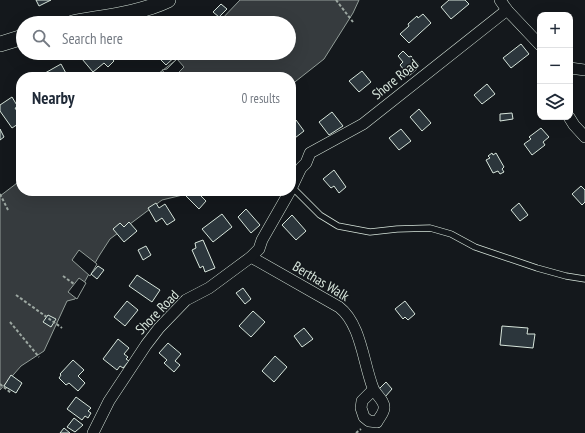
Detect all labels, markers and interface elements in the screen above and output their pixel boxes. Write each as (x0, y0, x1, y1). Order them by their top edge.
map controls (537, 12, 573, 120)
button: + (537, 12, 573, 48)
search box (16, 16, 296, 60)
icon: search (30, 27, 52, 49)
text: Search here (62, 29, 123, 48)
button: − (537, 48, 573, 84)
street label: Shore Road (368, 55, 422, 103)
button: layers (537, 84, 573, 120)
text: Nearby (32, 87, 75, 109)
text: 0 results (241, 90, 280, 107)
street label: Berthas Walk (289, 257, 353, 305)
street label: Shore Road (132, 286, 182, 338)

